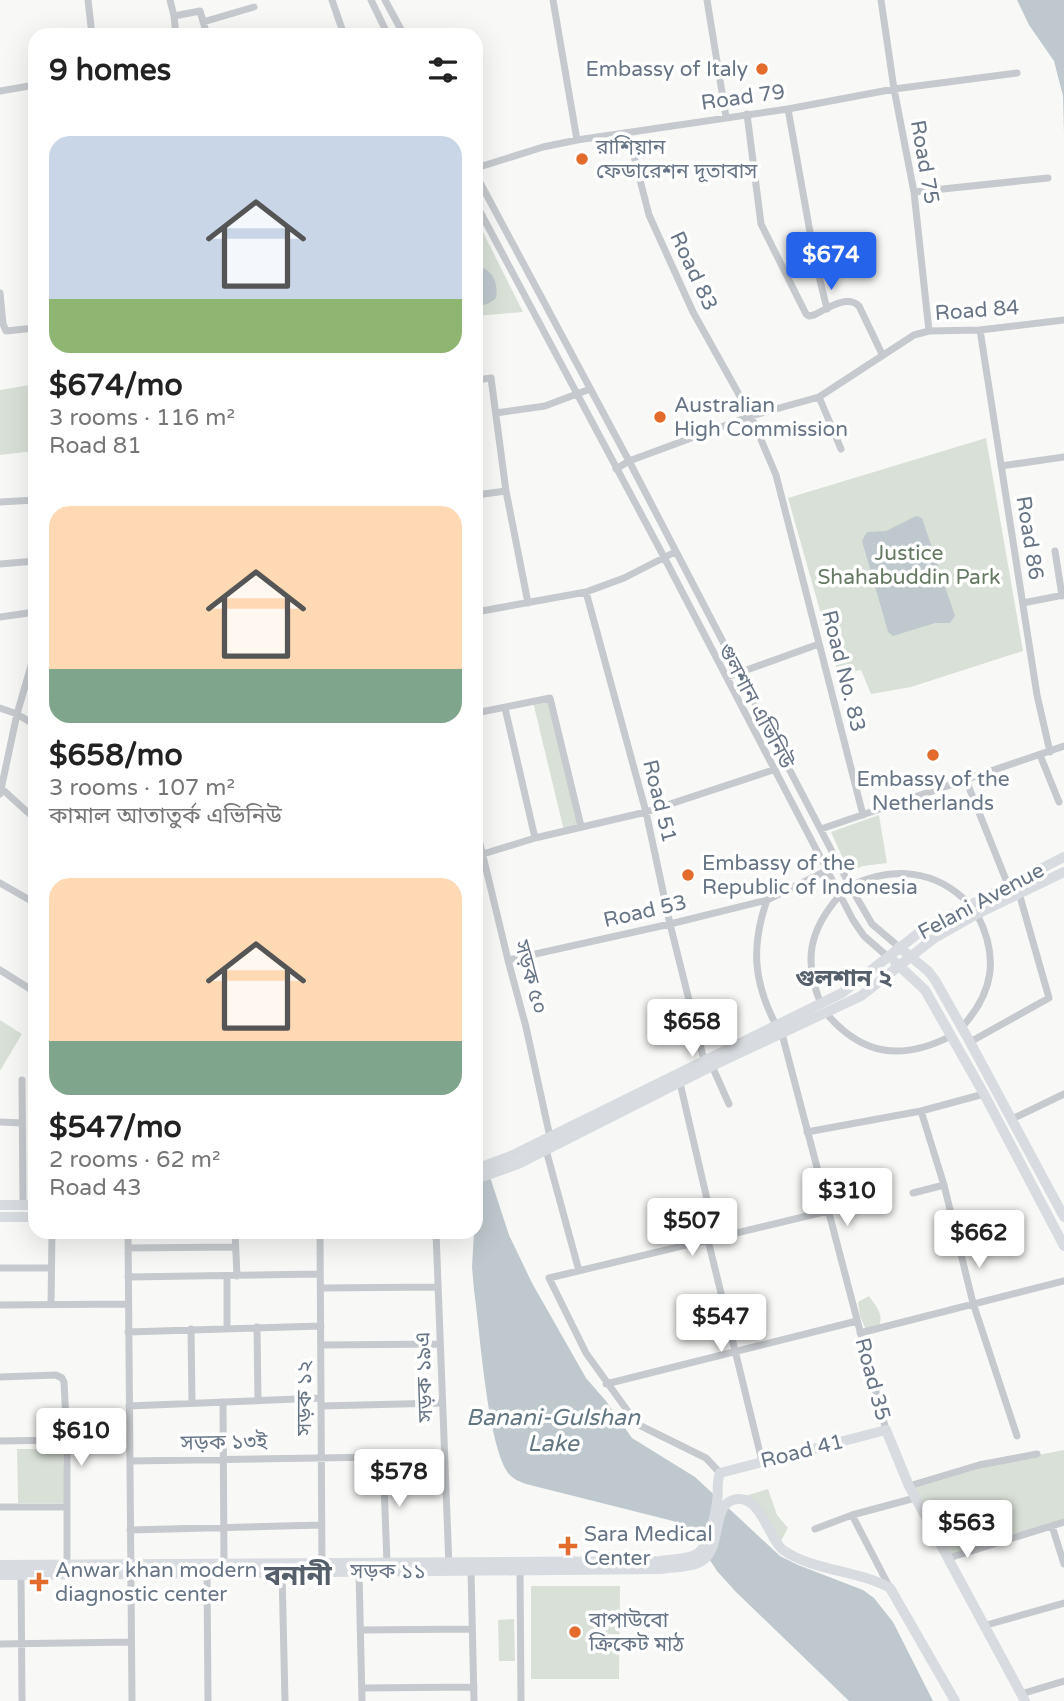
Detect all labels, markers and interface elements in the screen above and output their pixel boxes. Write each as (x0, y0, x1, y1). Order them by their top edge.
icon: filters (424, 51, 462, 89)
text: 9 homes (49, 52, 171, 89)
place label: Embassy of Italy (585, 57, 748, 82)
marker: Embassy of Italy (754, 61, 770, 77)
street label: Road 79 (699, 79, 787, 116)
street label: Road 75 (905, 118, 944, 206)
place label: রাশিয়ান ফেডারেশন দূতাবাস (595, 135, 758, 184)
marker: রাশিয়ান ফেডারেশন দূতাবাস (574, 151, 590, 167)
icon: home (193, 181, 319, 307)
street label: Road 83 (664, 228, 723, 315)
pin: $674 (790, 232, 872, 292)
text: $674 (802, 241, 860, 269)
street label: Road 84 (934, 295, 1020, 326)
text: $674/mo (49, 367, 183, 404)
place label: Australian High Commission (674, 393, 848, 442)
text: 3 rooms · 116 m² (49, 404, 235, 432)
marker: Australian High Commission (652, 409, 668, 425)
text: Road 81 (49, 432, 142, 460)
street label: Road 86 (1011, 494, 1048, 582)
park label: Justice Shahabuddin Park (818, 541, 1000, 590)
icon: home (193, 551, 319, 677)
street label: Road No. 83 (816, 608, 871, 735)
street label: গুলশান এভিনিউ (712, 639, 800, 774)
text: $658/mo (49, 737, 183, 774)
marker: Embassy of the Netherlands (925, 747, 941, 763)
street label: Road 51 (637, 757, 682, 845)
place label: Embassy of the Netherlands (856, 767, 1010, 816)
text: 3 rooms · 107 m² (49, 774, 235, 802)
text: কামাল আতাতুর্ক এভিনিউ (49, 802, 282, 830)
place label: Embassy of the Republic of Indonesia (702, 851, 918, 900)
street label: Felani Avenue (914, 858, 1049, 945)
marker: Embassy of the Republic of Indonesia (680, 867, 696, 883)
street label: Road 53 (601, 890, 689, 933)
icon: home (193, 923, 319, 1049)
street label: সড়ক ৫০ (508, 937, 552, 1017)
district label: গুলশান ২ (795, 964, 893, 993)
pin: $658 (651, 1000, 733, 1059)
text: $658 (663, 1008, 721, 1036)
text: $547/mo (49, 1109, 182, 1146)
text: 2 rooms · 62 m² (49, 1146, 220, 1174)
pin: $310 (806, 1168, 888, 1228)
text: Road 43 (49, 1174, 142, 1202)
text: $310 (818, 1177, 876, 1205)
pin: $507 (651, 1198, 733, 1258)
text: $507 (663, 1207, 721, 1235)
pin: $662 (938, 1210, 1020, 1270)
text: $662 (950, 1219, 1008, 1247)
pin: $547 (680, 1294, 762, 1354)
text: $547 (692, 1303, 750, 1331)
street label: সড়ক ১৯এ (410, 1331, 439, 1424)
street label: Road 35 (849, 1335, 896, 1423)
street label: সড়ক ১২ (292, 1360, 317, 1437)
water label: Banani-Gulshan Lake (466, 1404, 641, 1458)
pin: $610 (40, 1408, 122, 1468)
text: $610 (52, 1417, 110, 1445)
street label: সড়ক ১৩ই (180, 1429, 268, 1456)
street label: Road 41 (758, 1429, 846, 1474)
pin: $578 (358, 1450, 440, 1509)
text: $578 (370, 1458, 428, 1486)
pin: $563 (926, 1500, 1008, 1560)
text: $563 (938, 1509, 996, 1537)
place label: Sara Medical Center (584, 1522, 713, 1571)
marker: Sara Medical Center (558, 1536, 578, 1556)
place label: Anwar khan modern diagnostic center (55, 1558, 257, 1607)
district label: বনানী (263, 1559, 333, 1593)
street label: সড়ক ১১ (349, 1559, 426, 1584)
marker: Anwar khan modern diagnostic center (29, 1572, 49, 1592)
place label: বাপাউবো ক্রিকেট মাঠ (588, 1608, 685, 1657)
marker: বাপাউবো ক্রিকেট মাঠ (567, 1624, 583, 1640)

